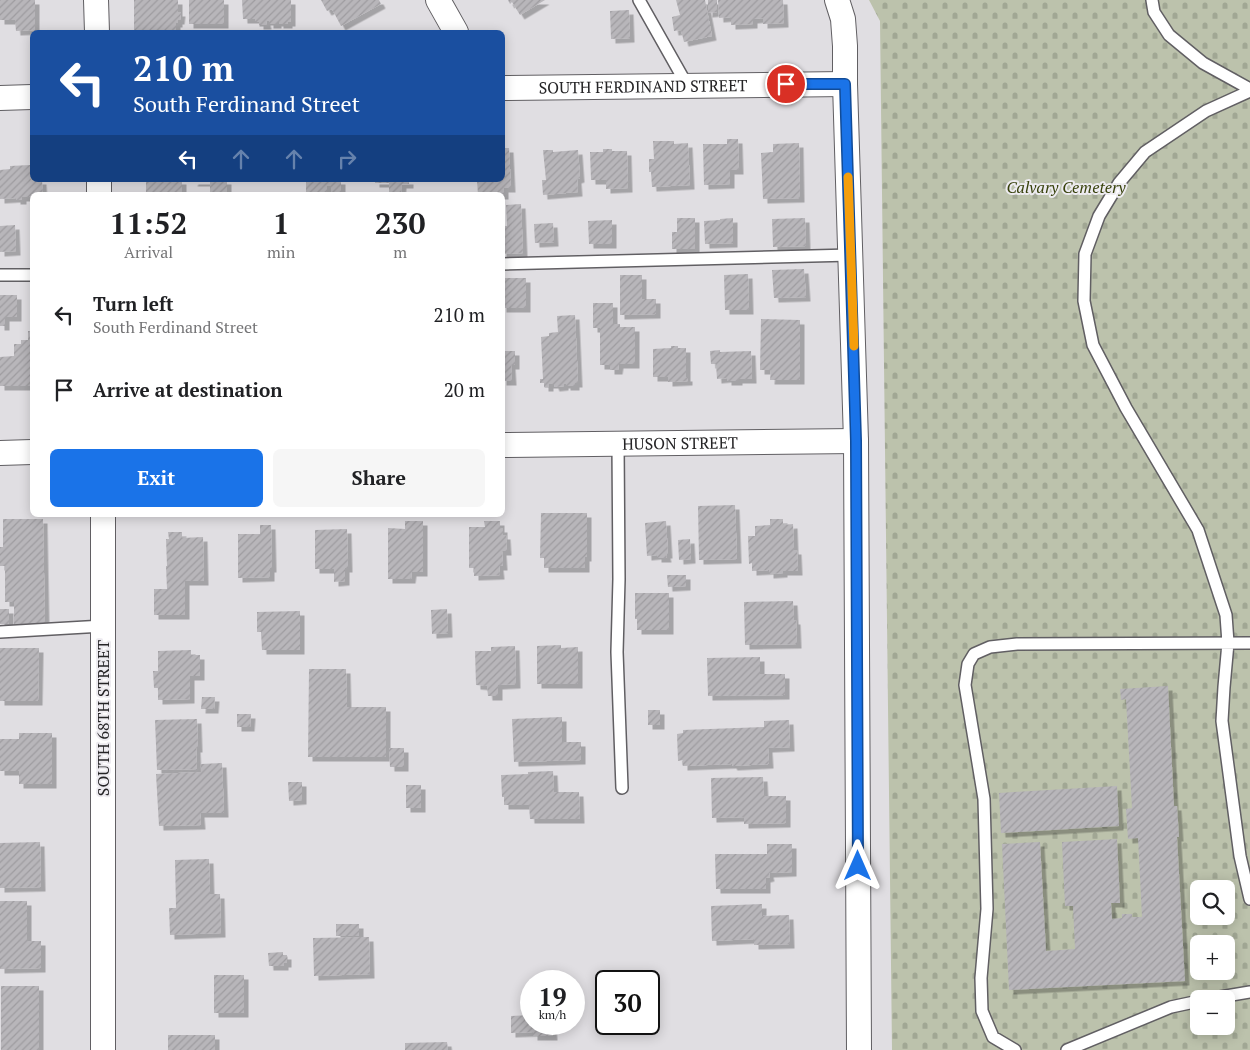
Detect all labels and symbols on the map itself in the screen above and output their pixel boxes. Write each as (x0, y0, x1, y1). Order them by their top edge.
pin (765, 63, 807, 105)
street label: SOUTH FERDINAND STREET (539, 74, 748, 99)
park label: Calvary Cemetery (1006, 176, 1126, 198)
street label: HUSON STREET (622, 431, 738, 455)
street label: SOUTH 68TH STREET (92, 640, 114, 796)
position arrow (831, 839, 883, 891)
speed limit sign: 30 (595, 970, 660, 1035)

